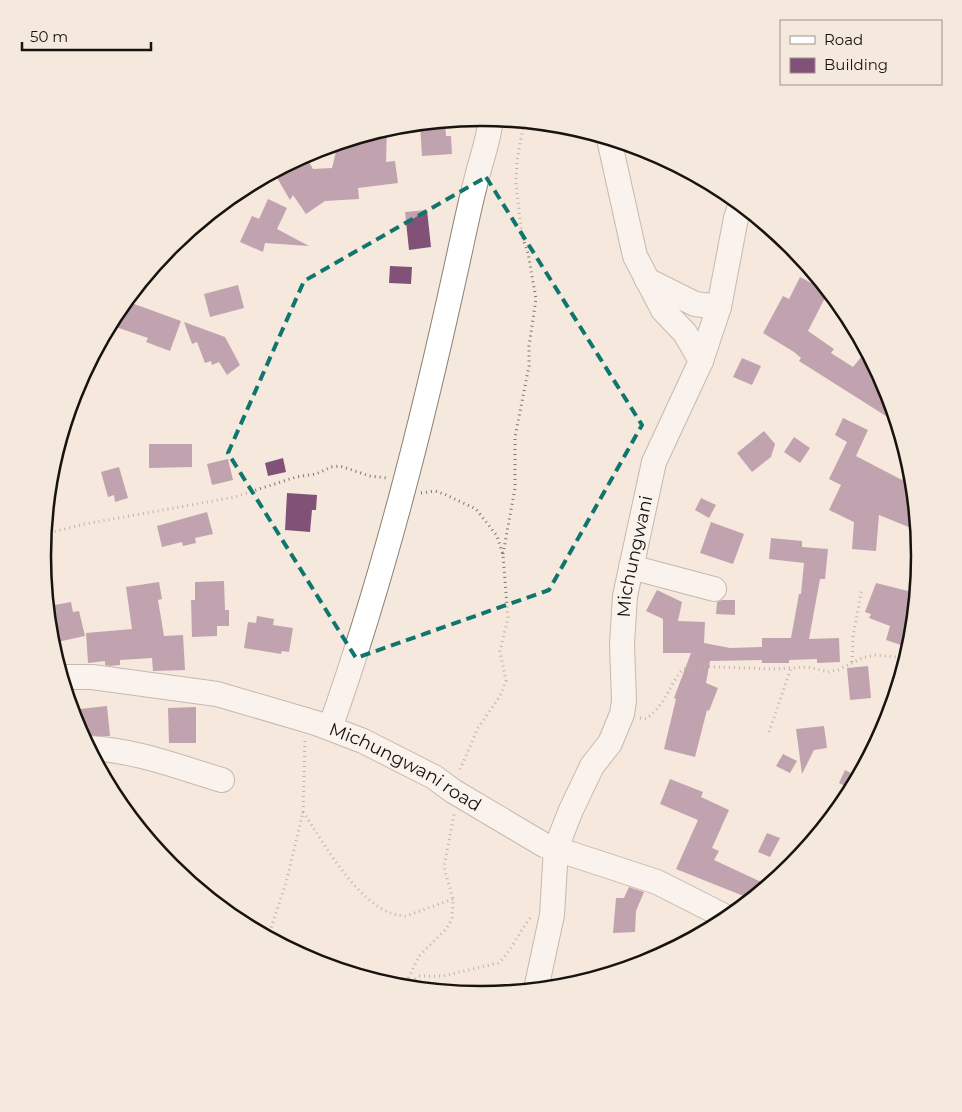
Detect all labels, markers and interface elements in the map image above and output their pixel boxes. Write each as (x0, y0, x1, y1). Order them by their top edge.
scale bar (22, 20, 151, 52)
legend (780, 20, 942, 85)
text: 50 m (30, 27, 68, 46)
text: Road (824, 30, 863, 49)
text: Building (824, 55, 888, 74)
street label: Michungwani (613, 493, 657, 618)
street label: Michungwani road (326, 718, 485, 816)

